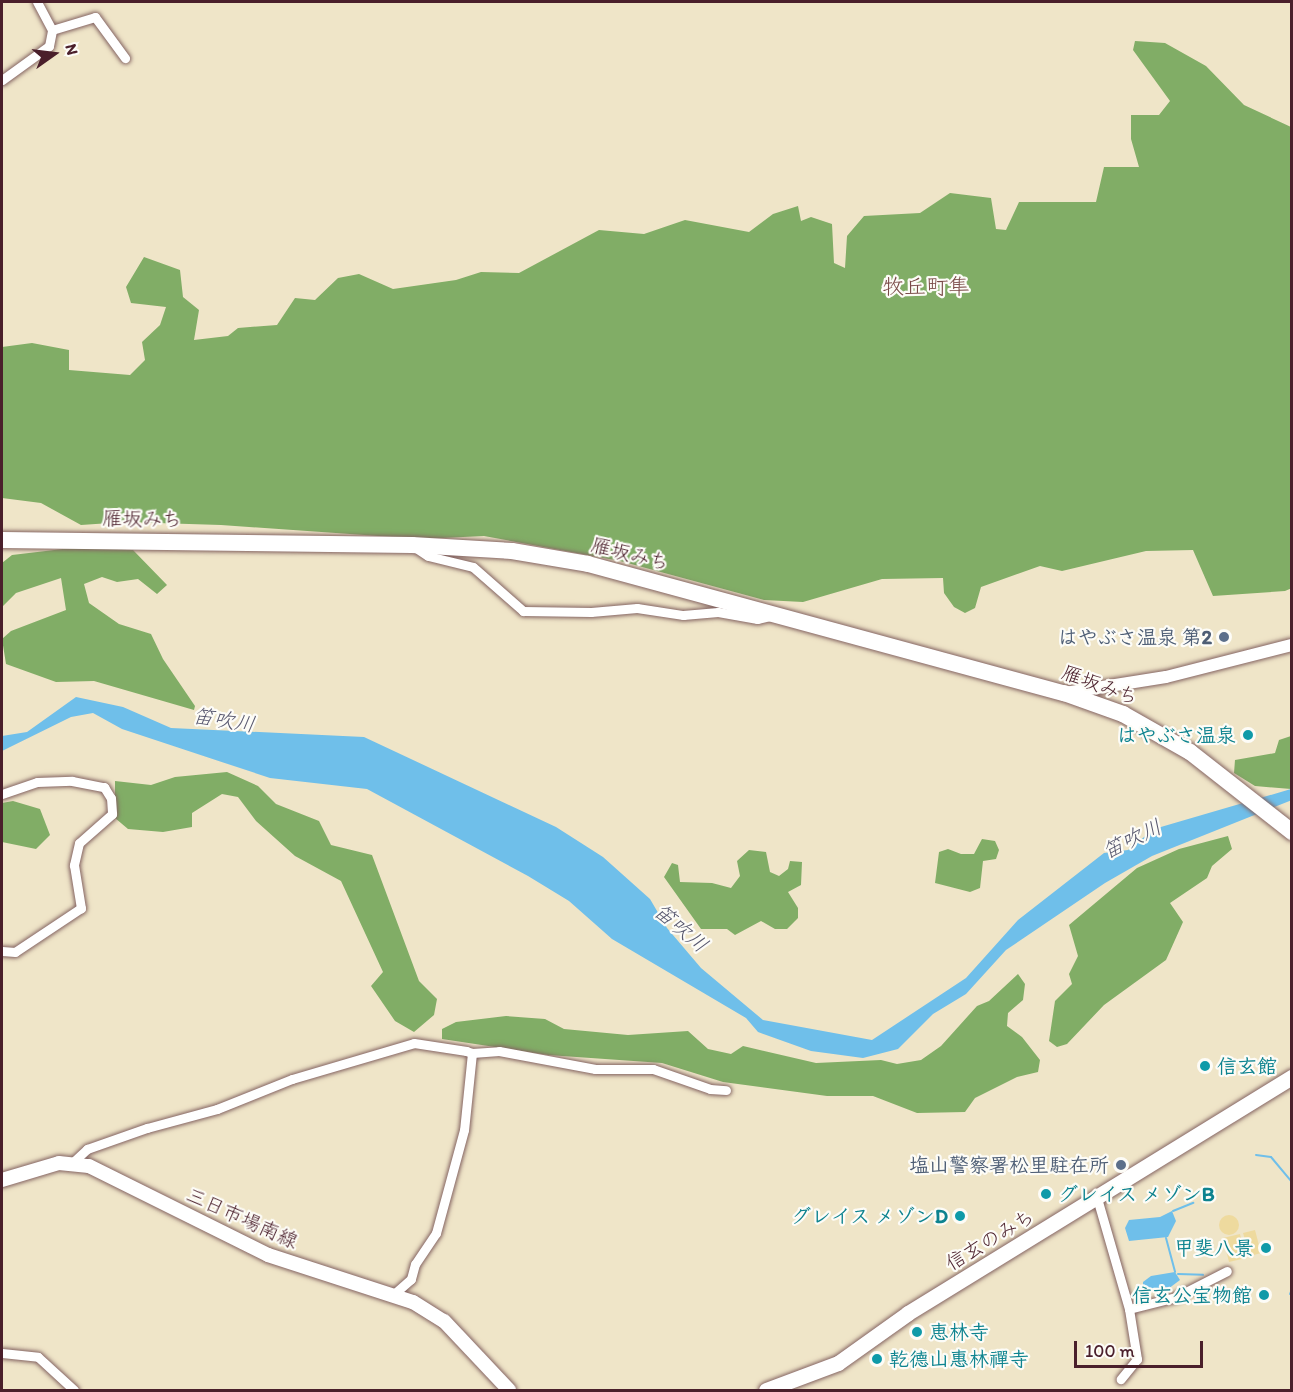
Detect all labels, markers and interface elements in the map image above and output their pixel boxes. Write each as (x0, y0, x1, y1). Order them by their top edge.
north arrow (24, 24, 84, 84)
text: N (61, 42, 82, 57)
district label: 牧丘町隼 (882, 274, 970, 300)
street label: 雁坂みち (102, 506, 182, 532)
street label: 雁坂みち (588, 533, 672, 575)
place label: はやぶさ温泉 第2 (1057, 625, 1212, 649)
marker: はやぶさ温泉 第2 (1217, 630, 1231, 644)
street label: 雁坂みち (1058, 660, 1142, 710)
water label: 笛吹川 (191, 703, 257, 737)
place label: はやぶさ温泉 (1116, 723, 1236, 747)
marker: はやぶさ温泉 (1241, 728, 1255, 742)
water label: 笛吹川 (1098, 814, 1166, 864)
water label: 笛吹川 (649, 898, 713, 958)
place label: 信玄館 (1217, 1054, 1277, 1078)
marker: 信玄館 (1198, 1059, 1212, 1073)
place label: 塩山警察署松里駐在所 (909, 1153, 1109, 1177)
marker: 塩山警察署松里駐在所 (1114, 1158, 1128, 1172)
place label: グレイス メゾンB (1058, 1182, 1215, 1206)
street label: 三日市場南線 (182, 1183, 302, 1253)
marker: グレイス メゾンB (1039, 1187, 1053, 1201)
place label: グレイス メゾンD (790, 1204, 948, 1228)
street label: 信玄のみち (941, 1204, 1039, 1276)
marker: グレイス メゾンD (953, 1209, 967, 1223)
place label: 甲斐八景 (1174, 1236, 1254, 1260)
marker: 甲斐八景 (1259, 1241, 1273, 1255)
place label: 信玄公宝物館 (1132, 1283, 1252, 1307)
marker: 信玄公宝物館 (1257, 1288, 1271, 1302)
place label: 恵林寺 (929, 1320, 989, 1344)
marker: 恵林寺 (910, 1325, 924, 1339)
scale bar (1077, 1329, 1206, 1367)
text: 100 m (1085, 1340, 1135, 1362)
place label: 乾德山惠林禪寺 (889, 1347, 1029, 1371)
marker: 乾德山惠林禪寺 (870, 1352, 884, 1366)

